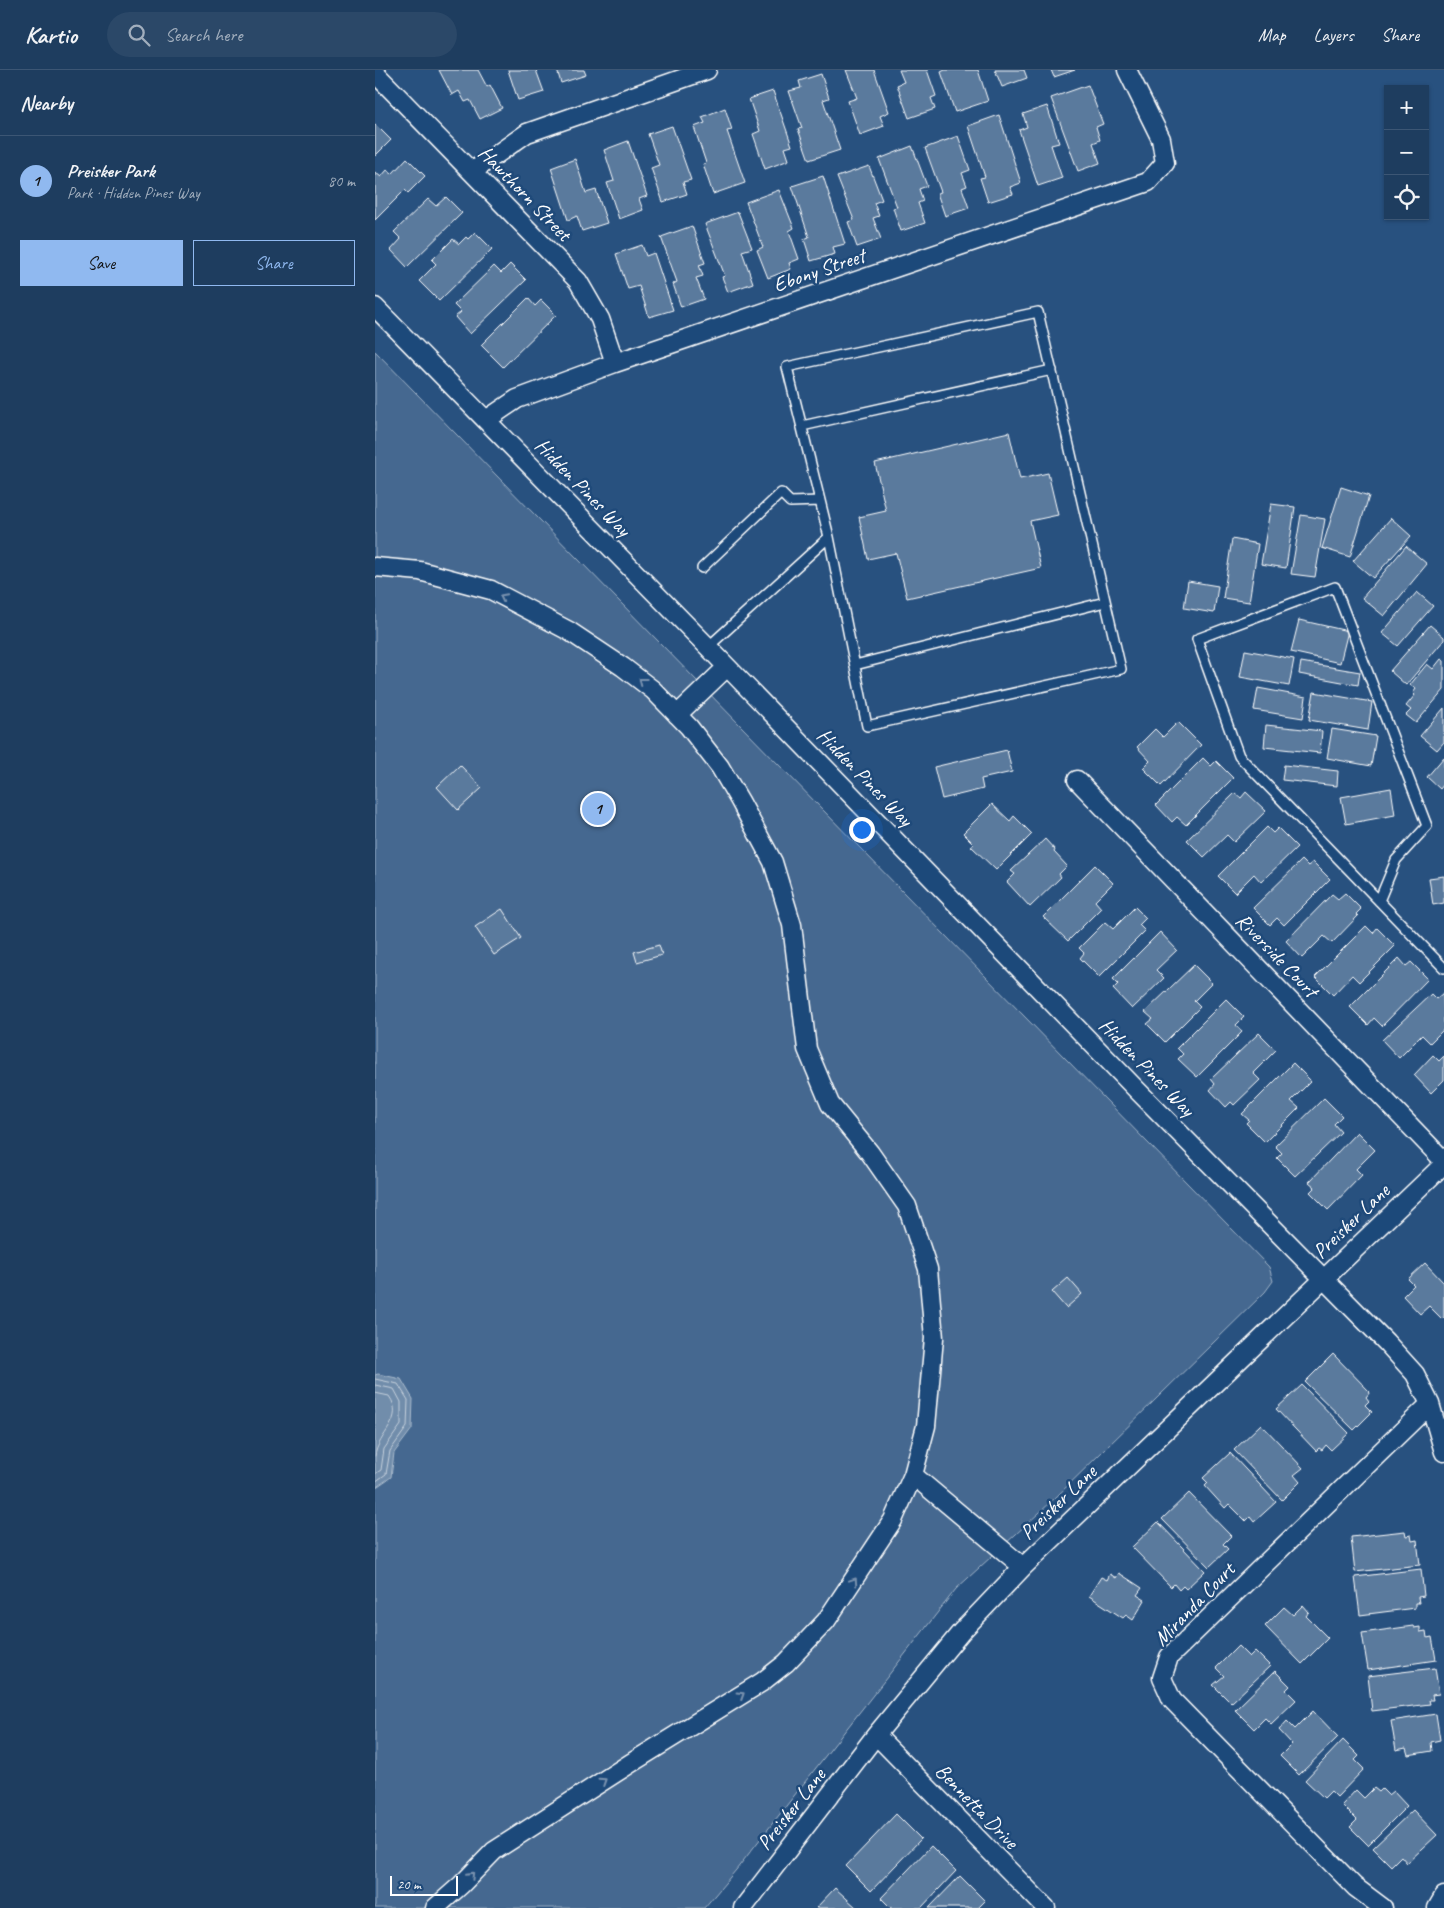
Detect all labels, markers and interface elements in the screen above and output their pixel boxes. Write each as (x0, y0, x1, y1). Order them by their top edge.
search box (107, 12, 457, 57)
text: Kartio (25, 20, 77, 50)
icon: search (125, 21, 153, 49)
text: Search here (165, 23, 242, 47)
text: Map (1258, 24, 1286, 46)
text: Layers (1314, 24, 1353, 46)
text: Share (1381, 24, 1419, 46)
map controls (1384, 85, 1429, 220)
button: + (1384, 85, 1429, 130)
text: Nearby (20, 90, 73, 116)
button: − (1384, 130, 1429, 175)
street label: Hawthorn Street (473, 140, 578, 248)
text: Preisker Park (67, 159, 155, 183)
text: 1 (32, 171, 40, 191)
text: 80 m (328, 171, 355, 191)
button: locate (1384, 175, 1429, 220)
text: Park · Hidden Pines Way (67, 183, 200, 203)
button: Save (20, 240, 183, 286)
button: Share (193, 240, 355, 286)
street label: Ebony Street (770, 241, 871, 298)
street label: Hidden Pines Way (530, 432, 638, 543)
one-way arrow (500, 593, 509, 603)
one-way arrow (639, 679, 648, 687)
street label: Hidden Pines Way (812, 722, 920, 833)
pin: 1 (582, 790, 614, 828)
your location (849, 817, 875, 843)
street label: Riverside Court (1230, 907, 1326, 1005)
street label: Hidden Pines Way (1094, 1012, 1202, 1123)
street label: Preisker Lane (1307, 1177, 1396, 1264)
street label: Preisker Lane (1014, 1458, 1103, 1545)
street label: Miranda Court (1148, 1555, 1242, 1651)
one-way arrow (847, 1577, 857, 1586)
one-way arrow (735, 1691, 744, 1701)
street label: Bennetta Drive (930, 1758, 1025, 1855)
street label: Preisker Lane (751, 1762, 832, 1855)
one-way arrow (597, 1777, 606, 1787)
one-way arrow (465, 1871, 474, 1880)
scale bar (390, 1873, 457, 1896)
text: 20 m (397, 1876, 421, 1893)

